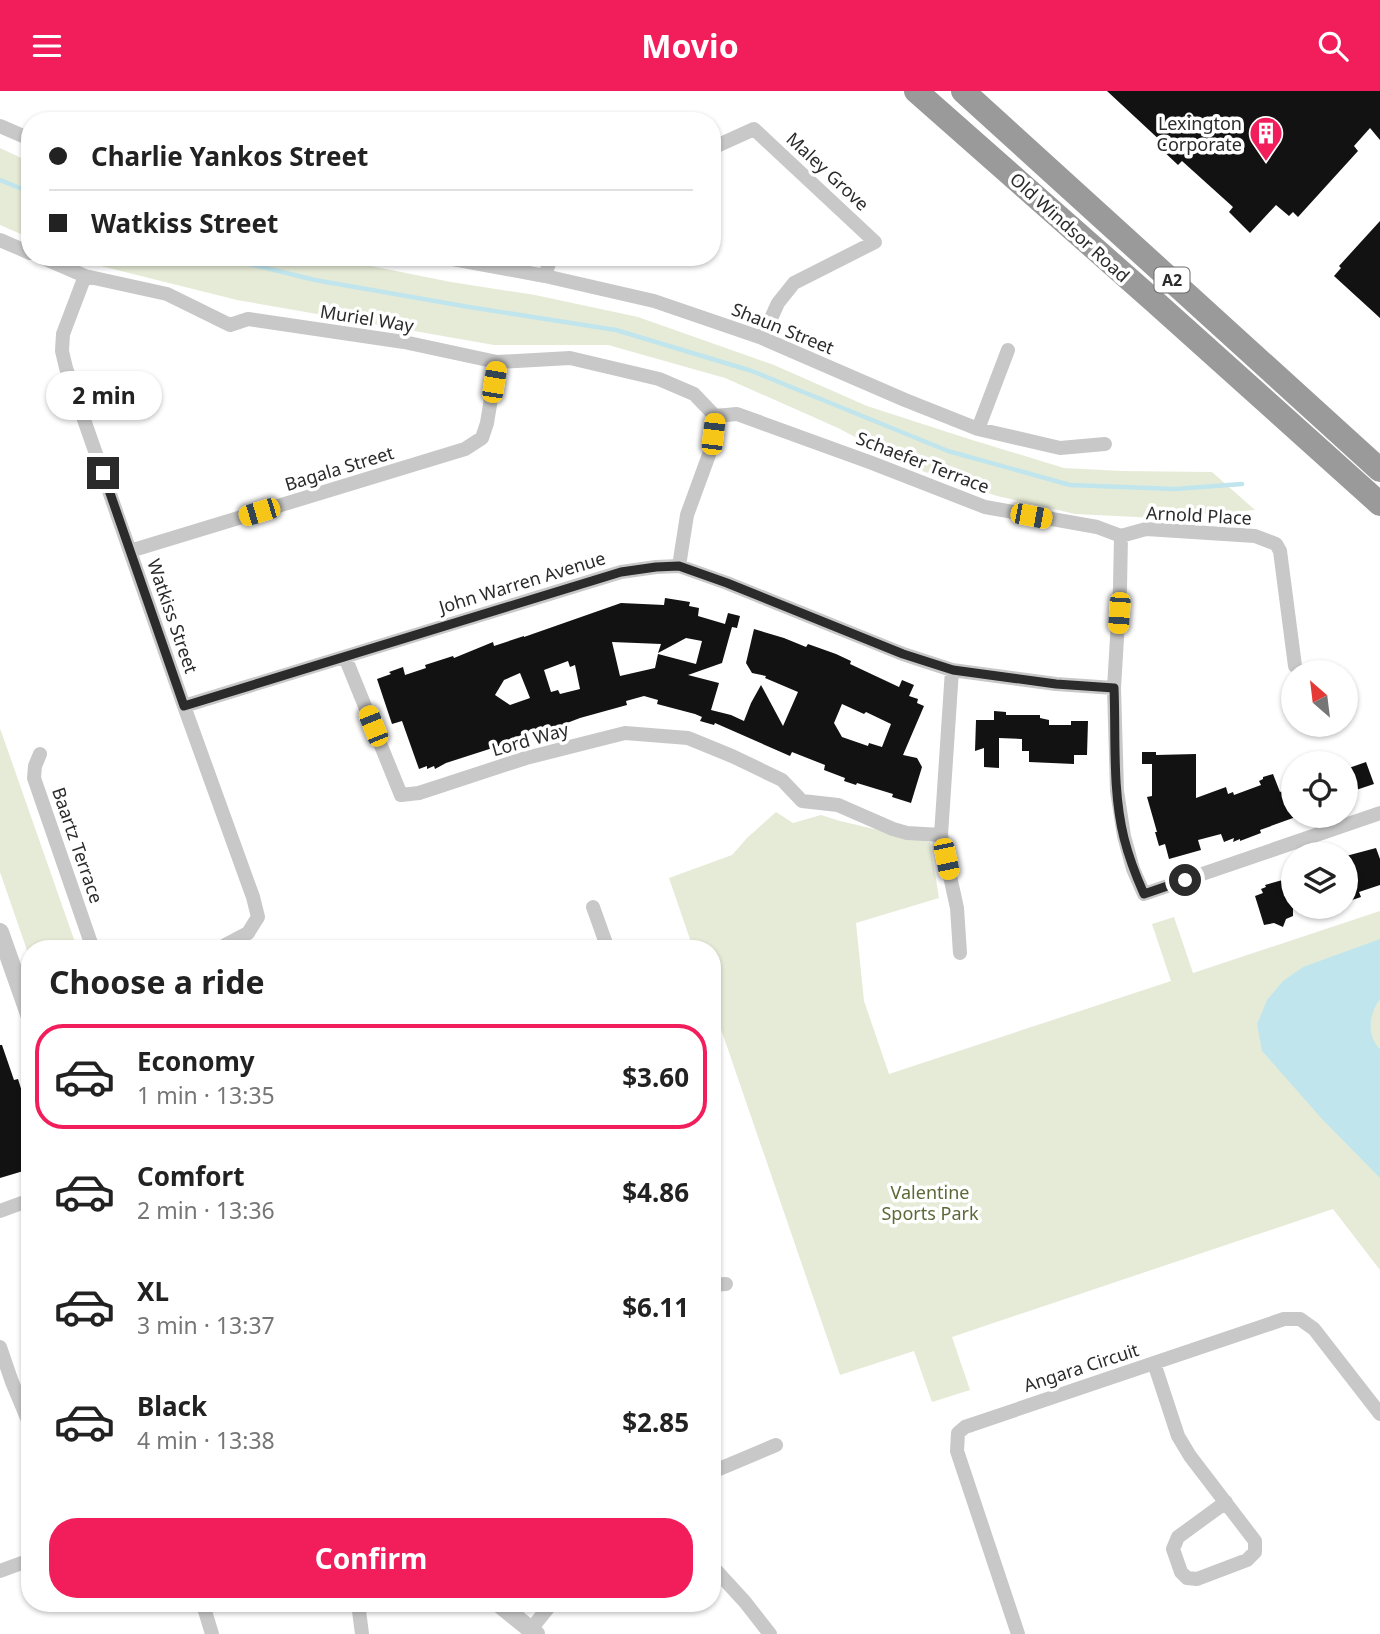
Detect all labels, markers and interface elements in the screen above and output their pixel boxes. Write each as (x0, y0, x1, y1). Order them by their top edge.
text: Movio (641, 24, 739, 67)
icon: menu (28, 27, 66, 65)
icon: search (1314, 27, 1352, 65)
place label: Lexington Corporate (1157, 111, 1242, 156)
building icon: Lexington Corporate (1247, 114, 1285, 163)
street label: Maley Grove (782, 127, 874, 215)
text: Charlie Yankos Street (91, 138, 368, 174)
street label: Old Windsor Road (1005, 167, 1135, 287)
text: Watkiss Street (91, 205, 278, 241)
road number: A2 (1154, 267, 1190, 293)
street label: Shaun Street (728, 297, 838, 360)
street label: Muriel Way (318, 299, 416, 337)
car (481, 360, 508, 404)
callout: 2 min (45, 371, 161, 421)
text: 2 min (72, 379, 136, 411)
car (701, 412, 726, 456)
street label: Schaefer Terrace (853, 426, 993, 498)
street label: Bagala Street (282, 440, 397, 496)
route end (87, 457, 119, 489)
car (236, 496, 283, 528)
street label: Arnold Place (1146, 500, 1252, 530)
car (1009, 502, 1054, 530)
street label: John Warren Avenue (434, 545, 608, 619)
street label: Watkiss Street (142, 556, 204, 677)
car (1108, 591, 1131, 635)
north arrow (1281, 660, 1358, 737)
map controls (1281, 660, 1358, 919)
car (356, 703, 391, 749)
street label: Lord Way (489, 716, 572, 761)
button: locate (1281, 751, 1358, 828)
street label: Baartz Terrace (47, 784, 109, 906)
car (932, 836, 961, 882)
button: layers (1281, 842, 1358, 919)
route start (1169, 864, 1201, 896)
text: Choose a ride (49, 960, 265, 1003)
text: Economy (137, 1043, 255, 1079)
icon: car (53, 1045, 116, 1108)
text: $3.60 (622, 1059, 689, 1095)
text: 1 min · 13:35 (137, 1079, 275, 1111)
text: Comfort (137, 1158, 245, 1194)
icon: car (53, 1160, 116, 1223)
text: $4.86 (622, 1174, 689, 1210)
park label: Valentine Sports Park (881, 1180, 979, 1225)
text: 2 min · 13:36 (137, 1194, 275, 1226)
text: XL (137, 1273, 169, 1309)
icon: car (53, 1275, 116, 1338)
text: $6.11 (622, 1289, 689, 1325)
text: 3 min · 13:37 (137, 1309, 275, 1341)
street label: Angara Circuit (1020, 1337, 1142, 1397)
text: Black (137, 1388, 207, 1424)
icon: car (53, 1390, 116, 1453)
text: $2.85 (622, 1404, 689, 1440)
text: 4 min · 13:38 (137, 1424, 275, 1456)
button: Confirm (49, 1518, 693, 1598)

